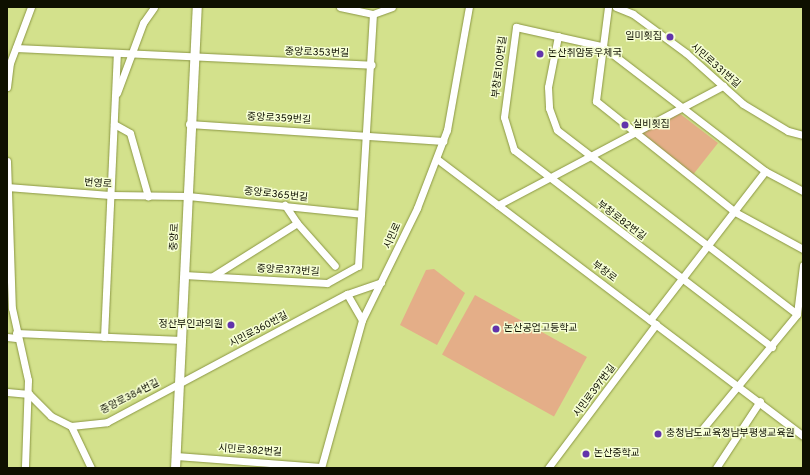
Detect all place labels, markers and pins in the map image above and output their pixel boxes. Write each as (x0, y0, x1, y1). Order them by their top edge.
place label: 일미횟집 (625, 31, 662, 43)
marker: 일미횟집 (665, 32, 675, 42)
place label: 논산취암동우체국 (548, 48, 622, 60)
marker: 논산취암동우체국 (535, 49, 545, 59)
place label: 실비횟집 (633, 119, 670, 131)
marker: 실비횟집 (620, 120, 630, 130)
place label: 정산부인과의원 (159, 319, 223, 331)
marker: 정산부인과의원 (226, 320, 236, 330)
place label: 논산공업고등학교 (504, 323, 578, 335)
marker: 논산공업고등학교 (491, 324, 501, 334)
place label: 충청남도교육청남부평생교육원 (666, 428, 795, 440)
marker: 충청남도교육청남부평생교육원 (653, 429, 663, 439)
place label: 논산중학교 (594, 448, 640, 460)
marker: 논산중학교 (581, 449, 591, 459)

